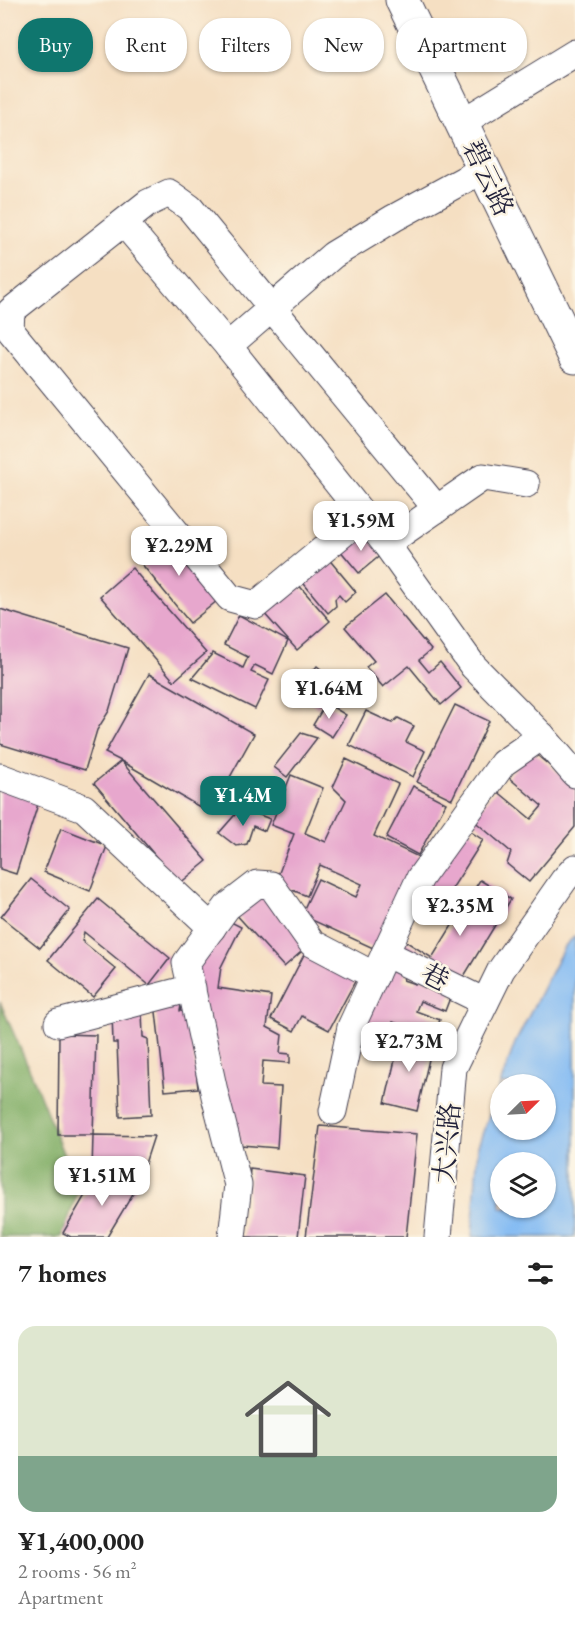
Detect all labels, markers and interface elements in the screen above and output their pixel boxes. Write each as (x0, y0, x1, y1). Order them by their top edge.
chip: Buy (18, 18, 93, 72)
chip: Rent (105, 18, 187, 72)
chip: Filters (199, 18, 291, 72)
chip: New (303, 18, 384, 72)
chip: Apartment (396, 18, 527, 72)
street label: 碧云路 (455, 134, 522, 222)
pin: ¥1.59M (312, 501, 410, 552)
text: ¥1.59M (327, 507, 395, 533)
pin: ¥2.29M (130, 526, 228, 577)
text: ¥2.29M (145, 532, 213, 558)
pin: ¥1.64M (280, 669, 378, 720)
text: ¥1.64M (295, 675, 363, 701)
pin: ¥1.4M (201, 776, 285, 827)
text: ¥1.4M (214, 782, 272, 808)
pin: ¥2.35M (411, 886, 509, 937)
text: ¥2.35M (426, 892, 494, 918)
street label: 巷 (415, 955, 455, 998)
pin: ¥2.73M (360, 1022, 458, 1073)
text: ¥2.73M (375, 1028, 443, 1054)
north arrow (490, 1074, 556, 1140)
map controls (490, 1074, 556, 1218)
street label: 大兴路 (426, 1101, 467, 1185)
button: layers (490, 1152, 556, 1218)
pin: ¥1.51M (53, 1156, 151, 1207)
text: ¥1.51M (68, 1162, 136, 1188)
text: 7 homes (18, 1256, 107, 1290)
icon: filters (524, 1257, 557, 1290)
icon: home (234, 1365, 342, 1473)
text: ¥1,400,000 (18, 1524, 144, 1558)
text: 2 rooms · 56 m² (18, 1558, 137, 1584)
text: Apartment (18, 1584, 103, 1610)

